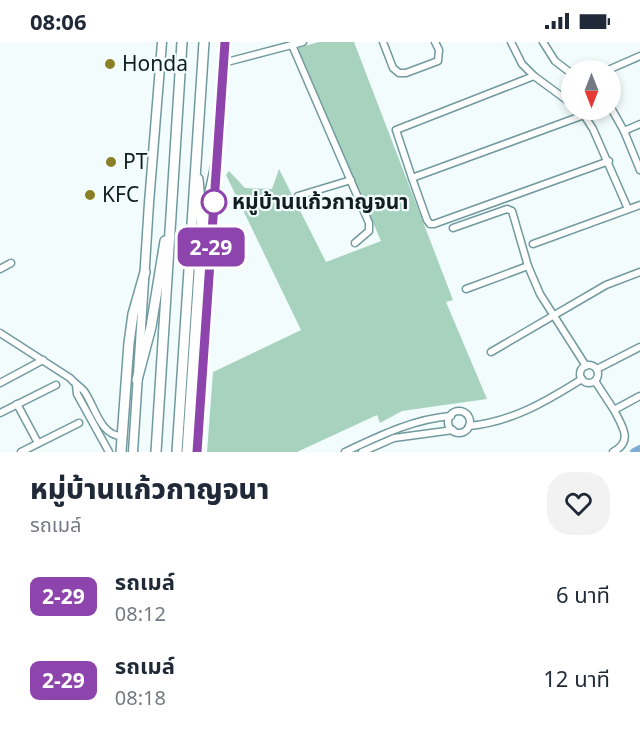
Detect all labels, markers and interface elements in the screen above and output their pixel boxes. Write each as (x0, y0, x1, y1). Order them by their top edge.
text: 08:06 (30, 6, 87, 36)
place label: Honda (122, 49, 188, 77)
marker: Honda (103, 57, 117, 71)
north arrow (561, 60, 621, 120)
map controls (561, 60, 621, 120)
place label: PT (123, 147, 148, 175)
marker: PT (104, 155, 118, 169)
place label: KFC (102, 180, 139, 208)
place label: หมู่บ้านแก้วกาญจนา (232, 187, 408, 215)
marker: KFC (83, 188, 97, 202)
marker: หมู่บ้านแก้วกาญจนา (201, 189, 227, 215)
line badge: 2-29 (169, 228, 253, 266)
text: 2-29 (190, 233, 232, 261)
text: หมู่บ้านแก้วกาญจนา (30, 469, 269, 507)
button: heart (547, 472, 610, 535)
text: รถเมล์ (30, 511, 81, 538)
text: รถเมล์ (115, 566, 175, 596)
text: 6 นาที (556, 579, 610, 609)
text: 2-29 (42, 582, 85, 610)
text: 08:12 (115, 600, 166, 627)
text: รถเมล์ (115, 650, 175, 680)
text: 12 นาที (543, 663, 610, 693)
text: 2-29 (42, 666, 85, 694)
text: 08:18 (115, 684, 166, 711)

